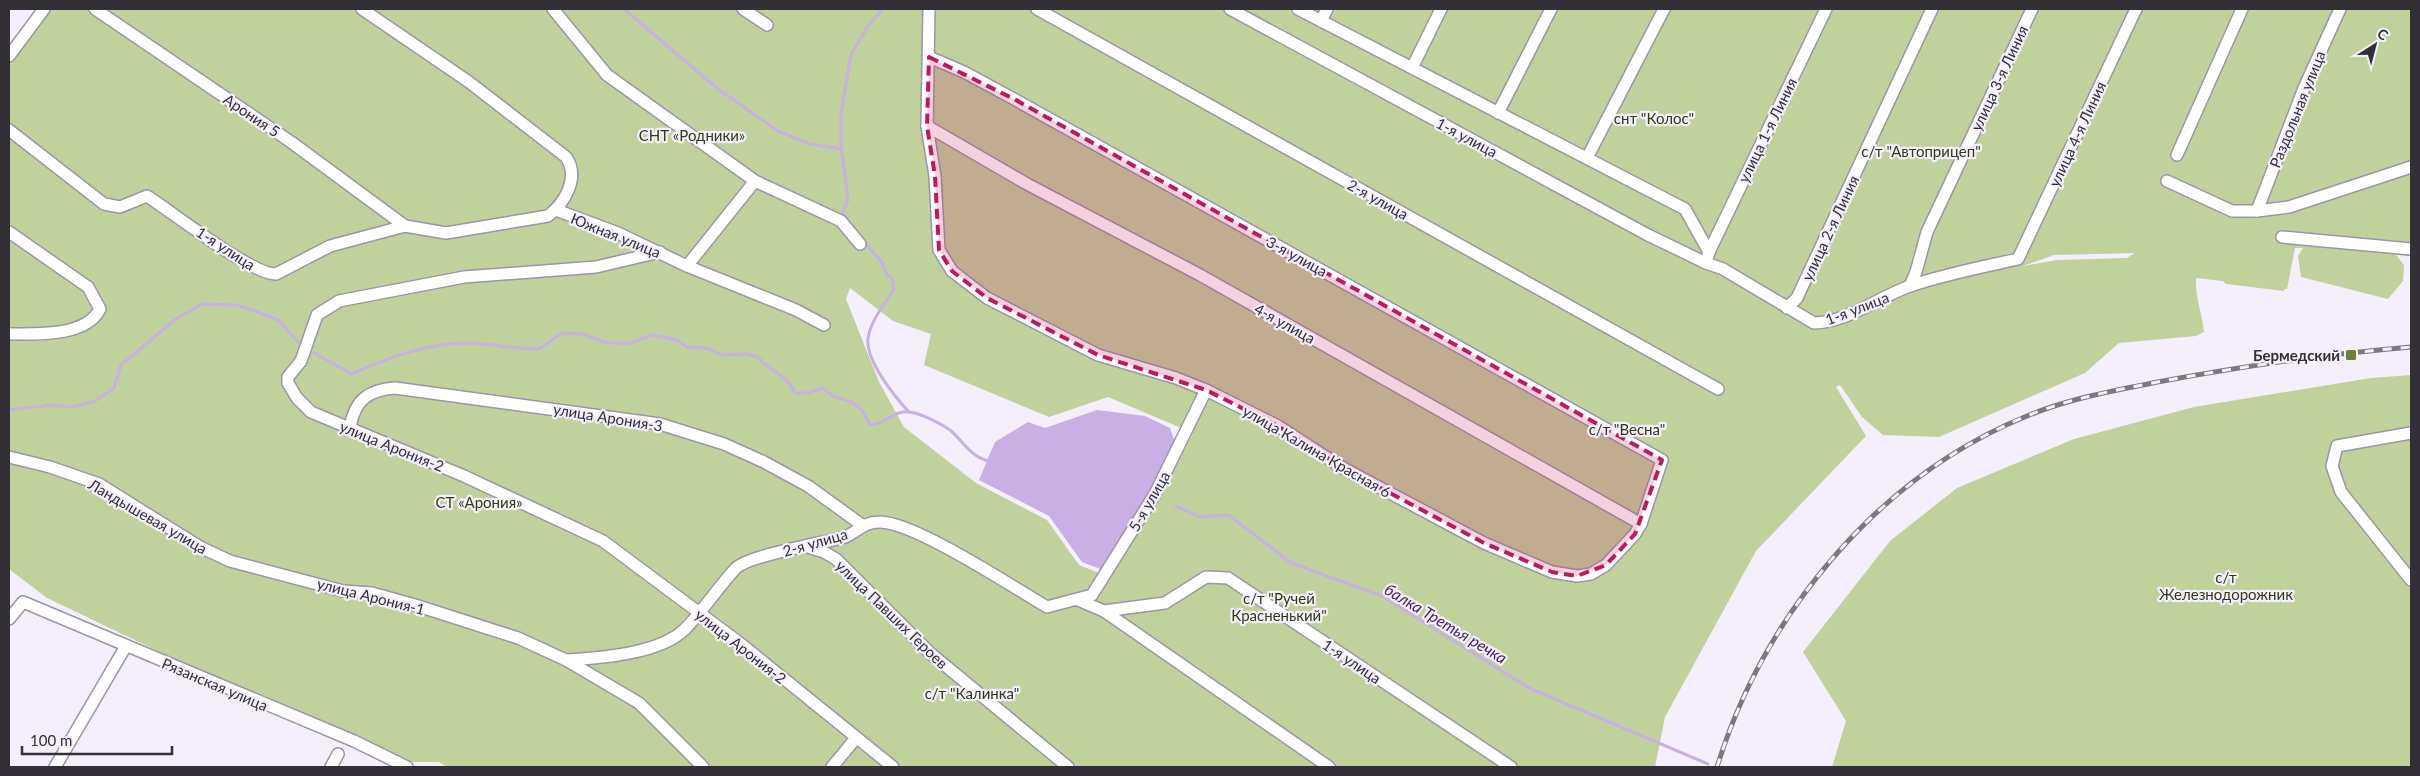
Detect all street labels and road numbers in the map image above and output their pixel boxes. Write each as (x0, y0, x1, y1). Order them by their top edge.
street label: улица 3-я Линия (1967, 22, 2031, 134)
street label: Раздольная улица (2265, 48, 2329, 170)
street label: улица 1-я Линия (1734, 75, 1800, 185)
street label: улица 4-я Линия (2045, 78, 2109, 190)
street label: Арония 5 (220, 90, 284, 140)
street label: 1-я улица (1433, 113, 1501, 161)
street label: улица 2-я Линия (1798, 172, 1862, 284)
street label: 2-я улица (1345, 175, 1411, 223)
street label: Южная улица (568, 209, 664, 261)
street label: 1-я улица (193, 222, 259, 274)
street label: 3-я улица (1264, 232, 1330, 280)
street label: 1-я улица (1823, 288, 1891, 328)
street label: 4-я улица (1252, 299, 1318, 347)
street label: улица Арония-3 (552, 399, 664, 435)
street label: улица Калина Красная 6 (1240, 401, 1395, 501)
street label: улица Арония-2 (337, 417, 447, 475)
street label: 5-я улица (1125, 468, 1173, 534)
street label: Ландышевая улица (85, 474, 211, 557)
street label: 2-я улица (781, 524, 849, 560)
street label: улица Павших Героев (832, 556, 952, 672)
street label: улица Арония-1 (315, 574, 427, 618)
street label: улица Арония-2 (692, 605, 790, 687)
street label: 1-я улица (1319, 635, 1385, 687)
street label: Рязанская улица (159, 654, 271, 714)

